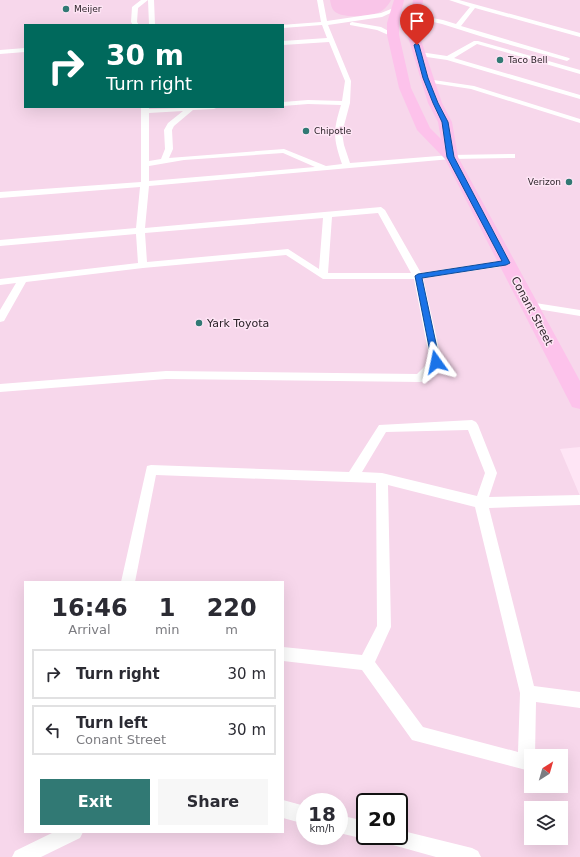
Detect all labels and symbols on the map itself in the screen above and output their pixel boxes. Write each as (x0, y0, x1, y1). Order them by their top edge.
marker: Meijer (61, 4, 71, 14)
place label: Meijer (74, 4, 102, 14)
pin (400, 4, 434, 45)
marker: Taco Bell (495, 55, 505, 65)
place label: Taco Bell (507, 55, 548, 65)
marker: Chipotle (301, 126, 311, 136)
place label: Chipotle (314, 126, 352, 136)
place label: Verizon (528, 177, 561, 187)
marker: Verizon (564, 177, 574, 187)
street label: Conant Street (508, 274, 556, 348)
place label: Yark Toyota (206, 317, 269, 330)
marker: Yark Toyota (194, 318, 204, 328)
position arrow (415, 341, 457, 383)
north arrow (524, 749, 568, 793)
speed limit sign: 20 (356, 793, 408, 845)

